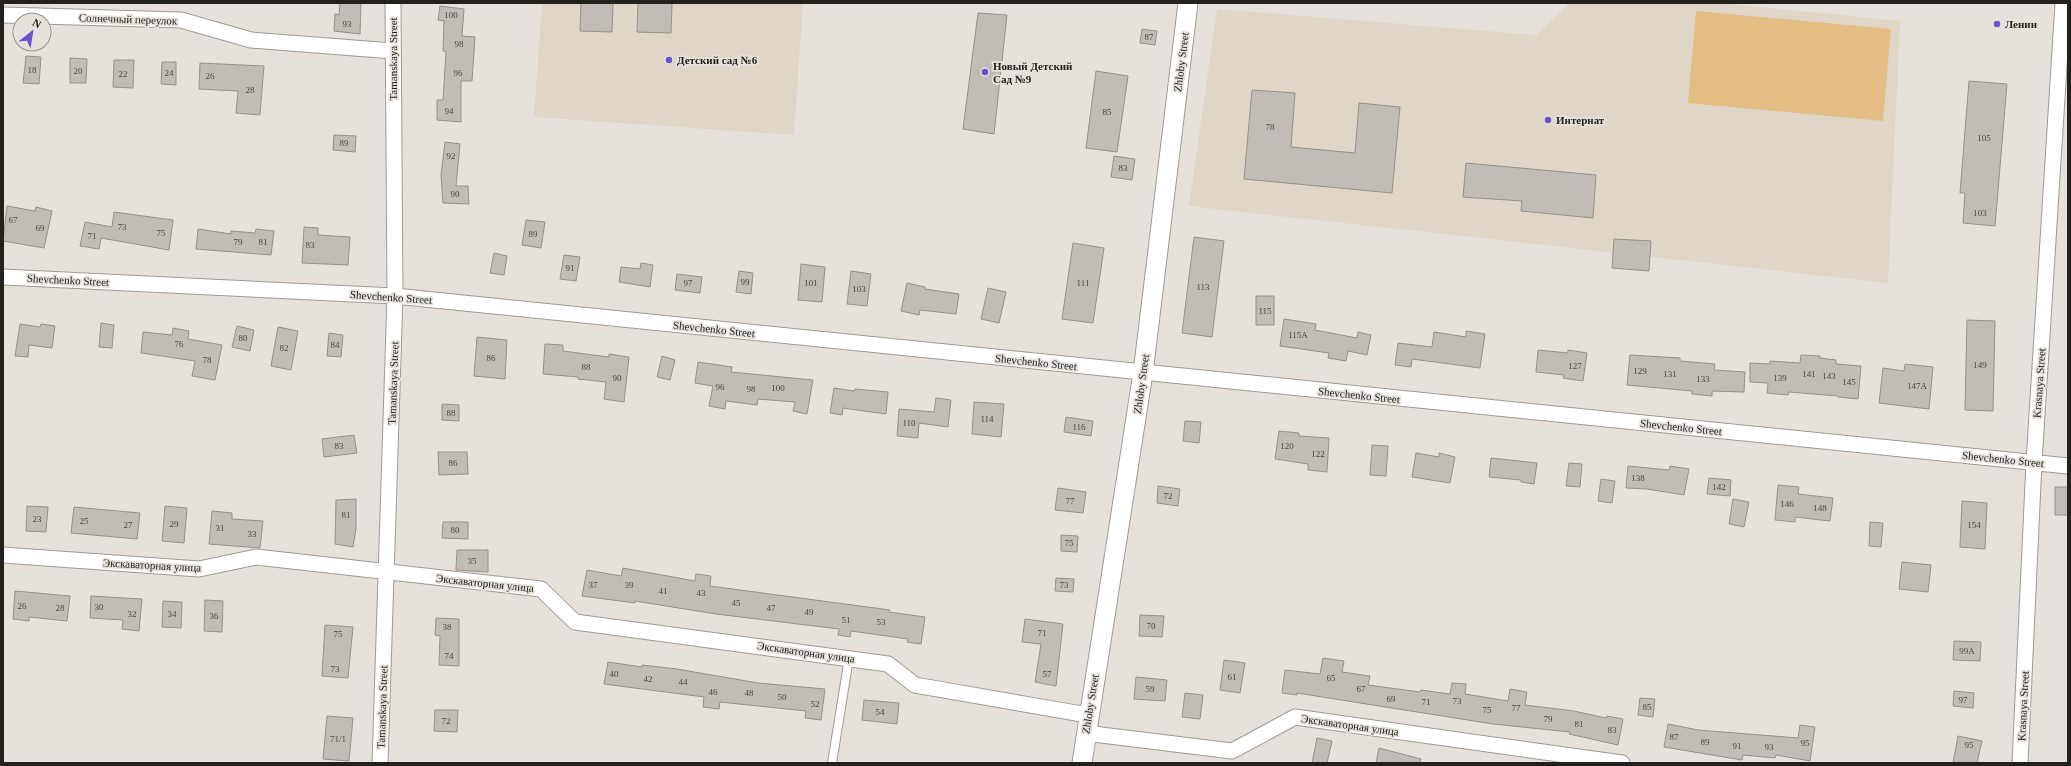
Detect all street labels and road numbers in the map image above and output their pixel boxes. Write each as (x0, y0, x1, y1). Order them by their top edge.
street label: Солнечный переулок (79, 11, 178, 27)
street label: Tamanskaya Street (387, 17, 399, 101)
street label: Zhloby Street (1171, 31, 1191, 93)
street label: Shevchenko Street (27, 272, 109, 288)
street label: Shevchenko Street (350, 288, 432, 306)
street label: Shevchenko Street (673, 319, 755, 339)
street label: Tamanskaya Street (386, 341, 400, 425)
street label: Krasnaya Street (2031, 348, 2047, 418)
street label: Shevchenko Street (995, 352, 1077, 372)
street label: Zhloby Street (1131, 353, 1151, 415)
street label: Shevchenko Street (1318, 385, 1400, 405)
street label: Shevchenko Street (1640, 417, 1722, 437)
street label: Shevchenko Street (1962, 449, 2044, 469)
street label: Экскаваторная улица (103, 556, 202, 574)
street label: Экскаваторная улица (435, 572, 535, 594)
street label: Экскаваторная улица (756, 639, 856, 665)
street label: Tamanskaya Street (375, 665, 389, 749)
street label: Krasnaya Street (2015, 671, 2031, 741)
street label: Zhloby Street (1079, 673, 1101, 735)
street label: Экскаваторная улица (1300, 712, 1400, 738)

